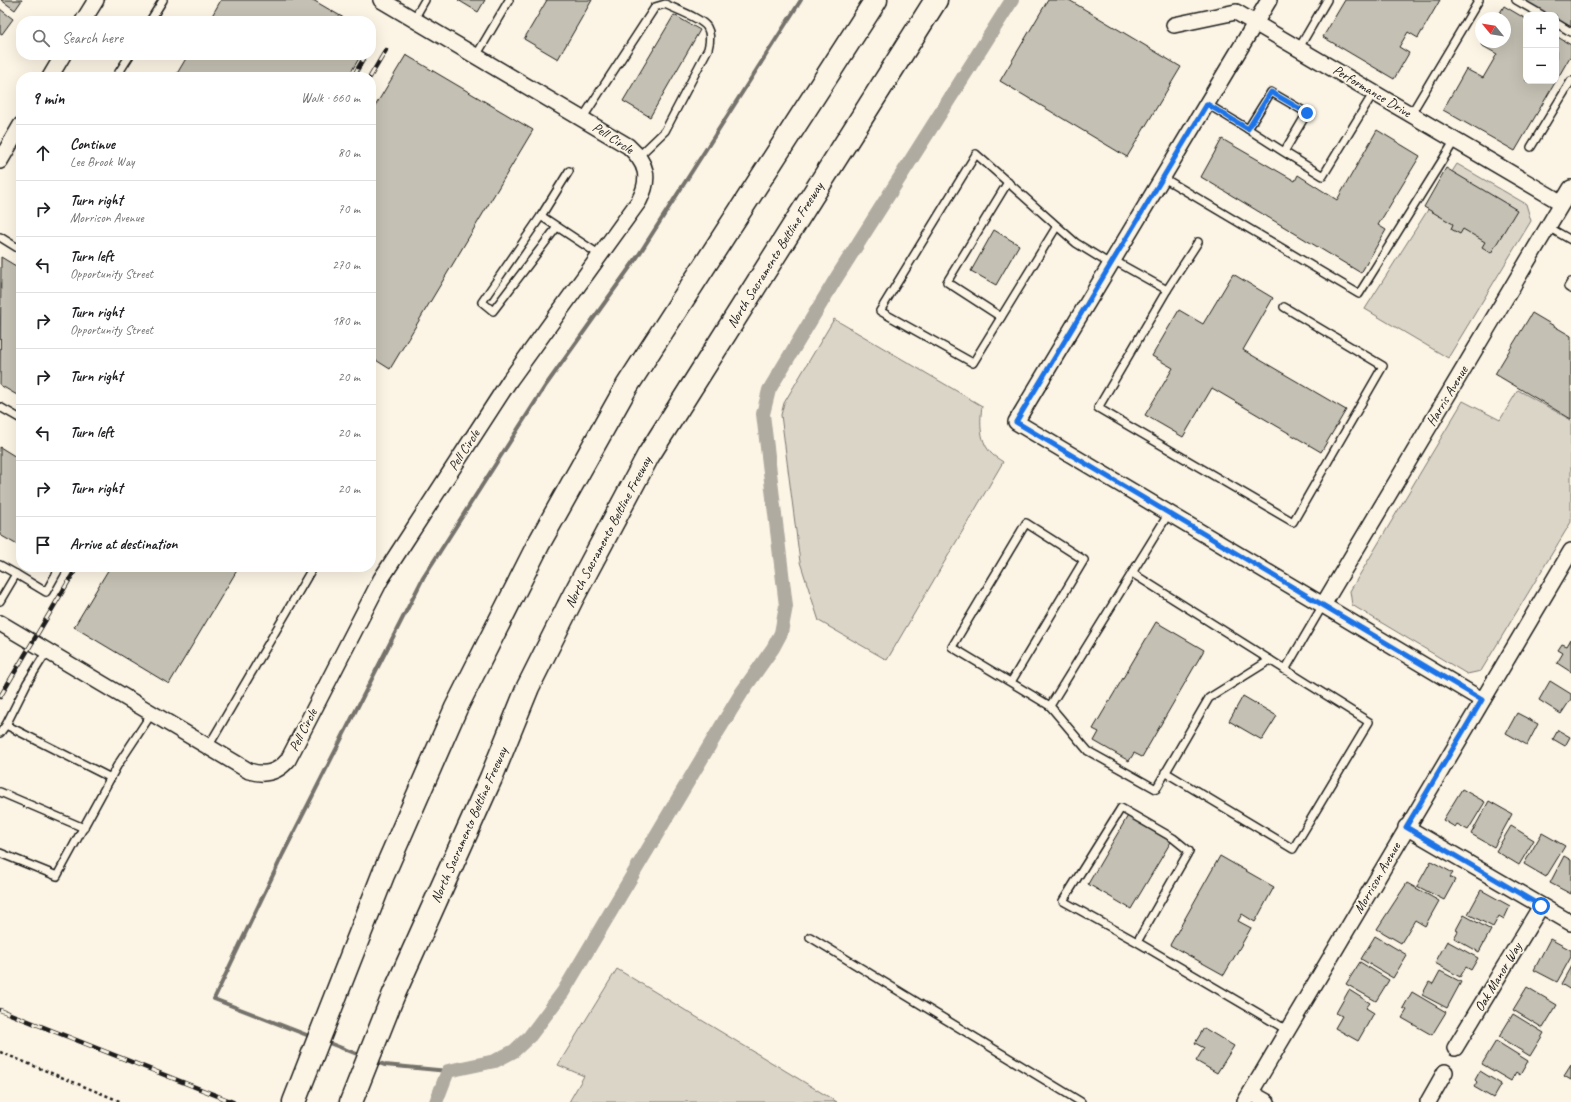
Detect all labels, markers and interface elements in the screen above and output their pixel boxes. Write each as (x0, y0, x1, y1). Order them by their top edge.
north arrow (1475, 12, 1511, 48)
map controls (1523, 12, 1559, 84)
button: + (1523, 12, 1559, 48)
search box (16, 16, 376, 60)
icon: search (30, 27, 52, 49)
text: Search here (62, 29, 123, 48)
button: − (1523, 48, 1559, 84)
street label: Performance Drive (1330, 61, 1415, 122)
text: 9 min (32, 88, 64, 109)
text: Walk · 660 m (301, 90, 360, 106)
route end (1298, 104, 1316, 122)
street label: Pell Circle (589, 119, 638, 158)
text: Continue (70, 135, 115, 154)
icon: ahead (32, 142, 54, 164)
text: 80 m (338, 145, 360, 161)
text: Lee Brook Way (70, 154, 135, 170)
street label: North Sacramento Beltline Freeway (723, 178, 828, 331)
text: Turn right (70, 191, 123, 210)
icon: right (32, 198, 54, 220)
text: 70 m (338, 201, 360, 217)
text: Morrison Avenue (70, 210, 144, 226)
text: Turn left (70, 247, 113, 266)
icon: left (32, 254, 54, 276)
text: 270 m (332, 257, 360, 273)
text: Opportunity Street (70, 266, 153, 282)
text: Turn right (70, 303, 123, 322)
icon: right (32, 310, 54, 332)
text: 180 m (332, 313, 360, 329)
text: Opportunity Street (70, 322, 153, 338)
street label: Harris Avenue (1422, 362, 1472, 429)
icon: right (32, 366, 54, 388)
text: Turn right (70, 367, 123, 386)
text: 20 m (338, 369, 360, 385)
icon: left (32, 422, 54, 444)
text: Turn left (70, 423, 113, 442)
text: 20 m (338, 425, 360, 441)
street label: Pell Circle (445, 425, 484, 474)
street label: North Sacramento Beltline Freeway (561, 452, 656, 610)
icon: right (32, 478, 54, 500)
text: Turn right (70, 479, 123, 498)
text: 20 m (338, 481, 360, 497)
icon: arrive (32, 534, 54, 556)
text: Arrive at destination (70, 535, 177, 554)
street label: Pell Circle (285, 705, 322, 754)
street label: North Sacramento Beltline Freeway (427, 743, 512, 905)
street label: Morrison Avenue (1350, 838, 1405, 917)
route start (1532, 897, 1550, 915)
street label: Oak Manor Way (1471, 938, 1526, 1015)

